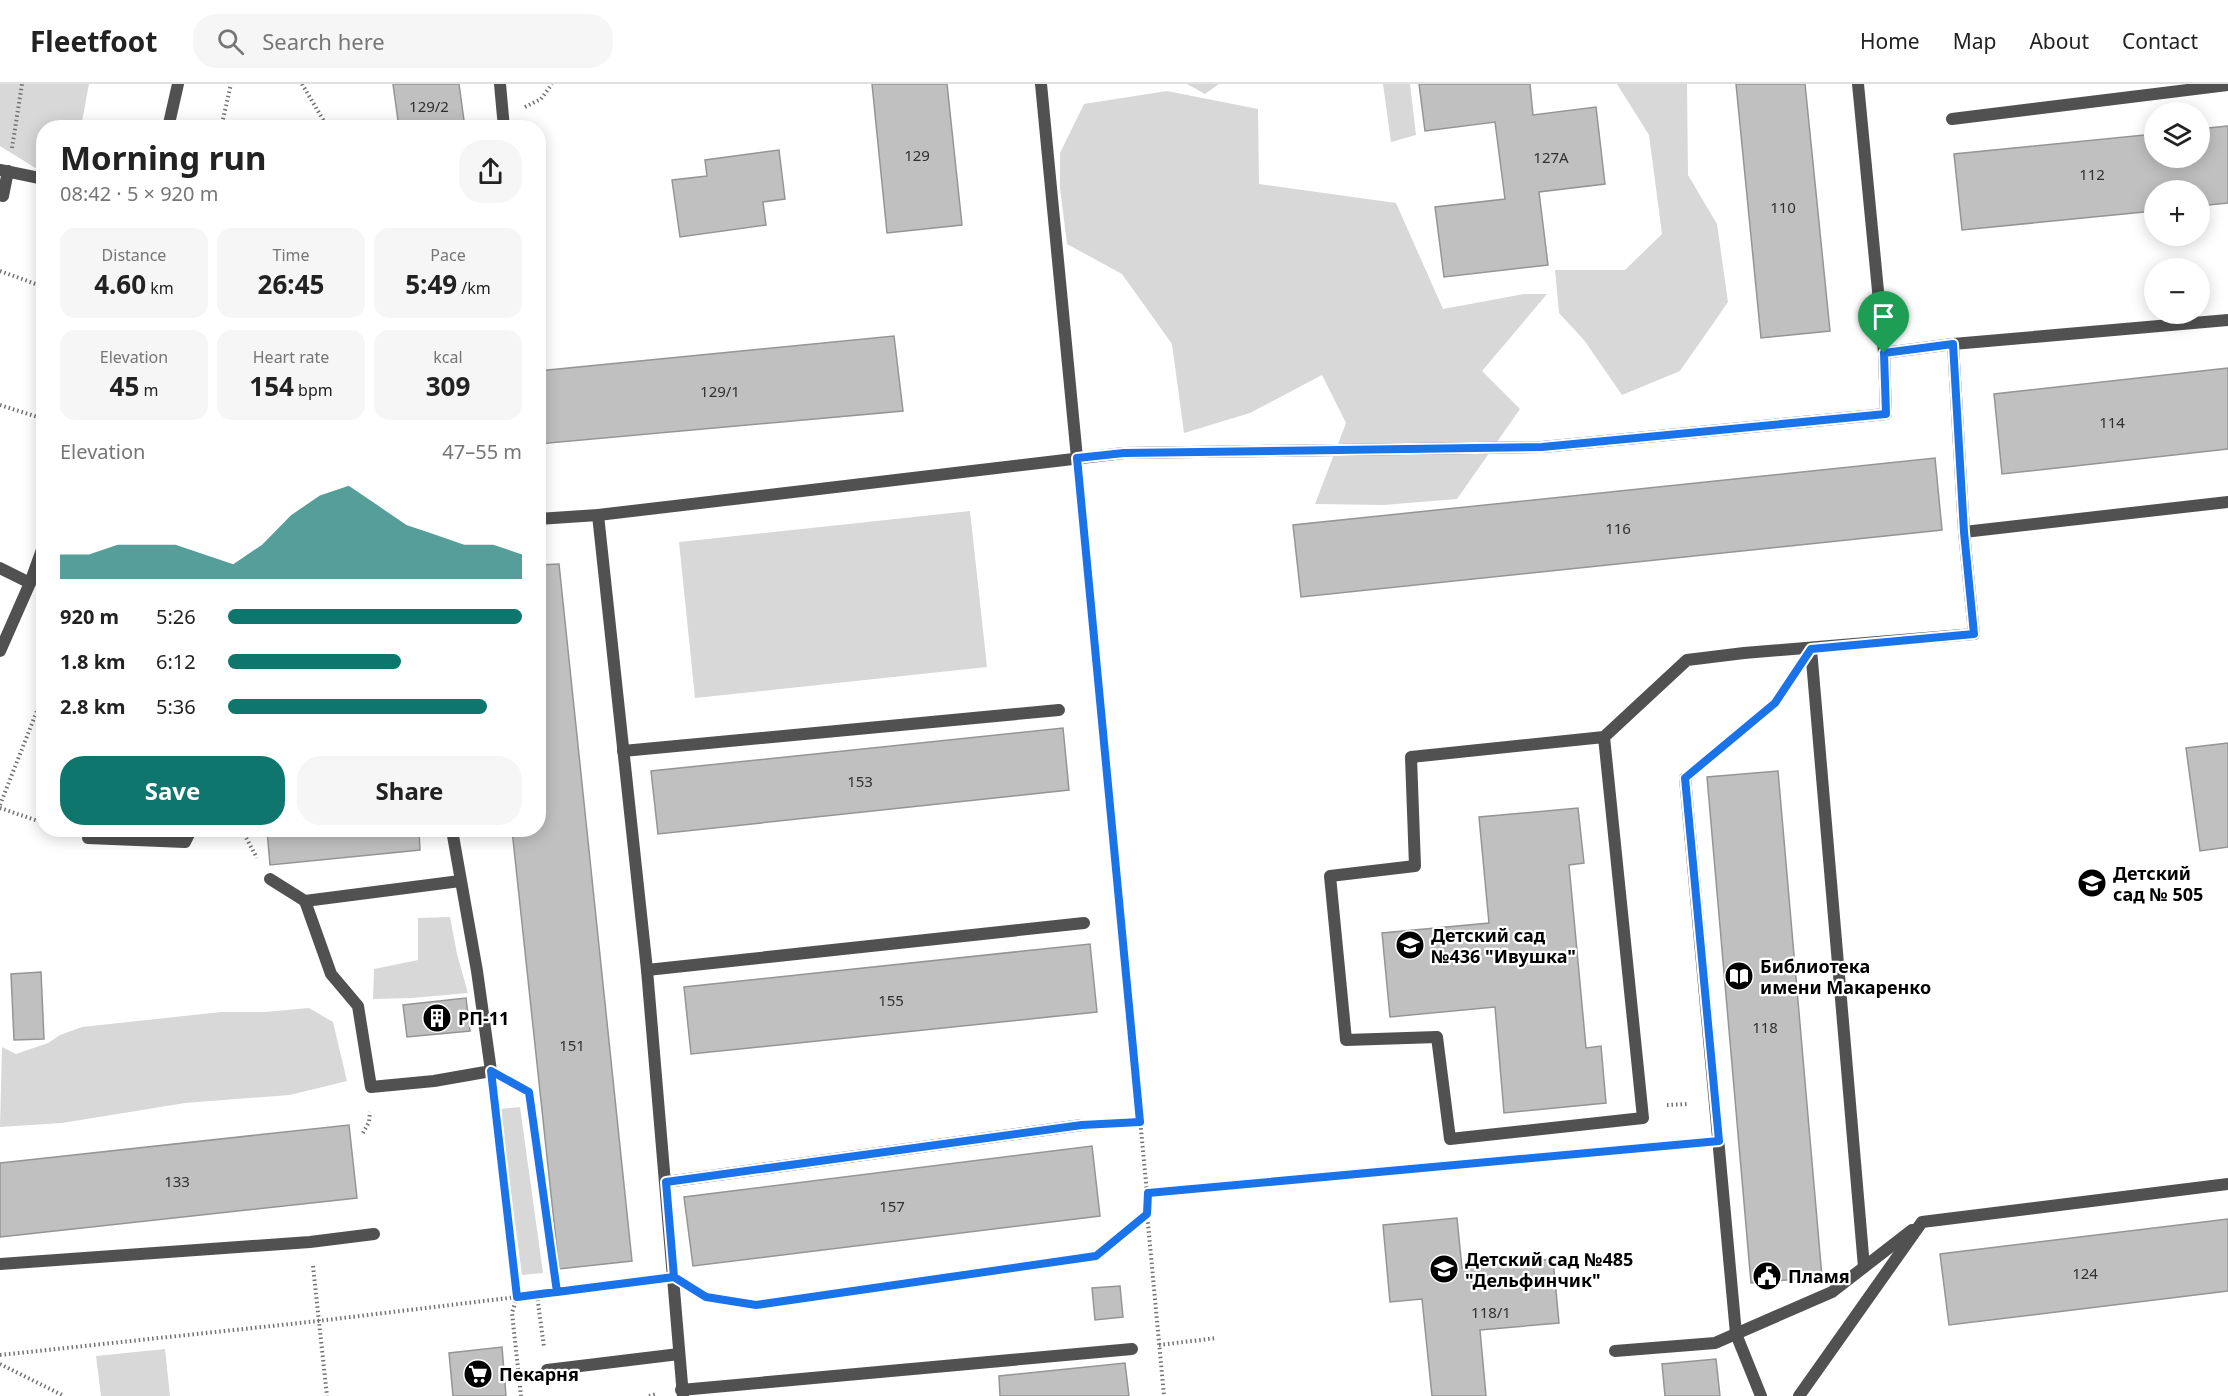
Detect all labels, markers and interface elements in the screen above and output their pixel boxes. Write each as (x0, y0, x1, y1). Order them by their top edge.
search box (193, 14, 613, 68)
text: Fleetfoot (30, 22, 157, 60)
icon: search (214, 25, 247, 58)
text: Search here (262, 26, 385, 56)
text: Home (1860, 27, 1920, 55)
text: Map (1953, 27, 1996, 55)
text: About (2029, 27, 2089, 55)
text: Contact (2122, 27, 2198, 55)
house number: 129/2 (409, 96, 449, 116)
map controls (2144, 102, 2210, 324)
button: layers (2144, 102, 2210, 168)
text: Morning run (60, 135, 266, 180)
button: share (459, 140, 522, 203)
house number: 129 (904, 145, 930, 165)
house number: 127А (1533, 147, 1569, 167)
house number: 112 (2079, 164, 2105, 184)
text: 08:42 · 5 × 920 m (60, 180, 218, 207)
button: + (2144, 180, 2210, 246)
house number: 110 (1770, 197, 1796, 217)
text: Distance (102, 244, 166, 266)
text: Time (272, 244, 310, 266)
text: Pace (430, 244, 466, 266)
button: − (2144, 258, 2210, 324)
text: 4.60 (94, 266, 146, 302)
text: 26:45 (258, 266, 324, 302)
text: 5:49 (405, 266, 457, 302)
text: km (146, 277, 174, 299)
text: /km (457, 277, 491, 299)
pin (1858, 291, 1909, 353)
icon: arrive (1867, 300, 1900, 333)
text: Elevation (100, 346, 168, 368)
text: Heart rate (253, 346, 329, 368)
text: kcal (433, 346, 463, 368)
text: 45 (110, 368, 139, 404)
text: 154 (249, 368, 294, 404)
text: 309 (426, 368, 470, 404)
text: m (139, 379, 158, 401)
text: bpm (294, 379, 333, 401)
house number: 129/1 (700, 381, 740, 401)
house number: 114 (2099, 412, 2125, 432)
text: Elevation (60, 438, 145, 465)
text: 47–55 m (442, 438, 522, 465)
house number: 116 (1605, 518, 1631, 538)
text: 920 m (60, 603, 119, 630)
text: 5:26 (156, 603, 196, 630)
text: 1.8 km (60, 648, 126, 675)
text: 6:12 (156, 648, 196, 675)
text: 2.8 km (60, 693, 126, 720)
text: 5:36 (156, 693, 196, 720)
button: Save (60, 756, 285, 825)
button: Share (297, 756, 522, 825)
house number: 153 (847, 771, 873, 791)
place label: Детский сад № 505 (2113, 861, 2203, 906)
school or university icon: Детский сад № 505 (2076, 867, 2108, 899)
place label: Детский сад №436 "Ивушка" (1431, 923, 1576, 968)
school or university icon: Детский сад №436 "Ивушка" (1394, 929, 1426, 961)
place label: Библиотека имени Макаренко (1760, 954, 1931, 999)
library icon: Библиотека имени Макаренко (1723, 960, 1755, 992)
house number: 155 (878, 990, 904, 1010)
building icon: РП-11 (421, 1002, 453, 1034)
place label: РП-11 (458, 1006, 509, 1030)
house number: 118 (1752, 1017, 1778, 1037)
house number: 151 (559, 1035, 585, 1055)
house number: 133 (164, 1171, 190, 1191)
house number: 157 (879, 1196, 905, 1216)
place label: Детский сад №485 "Дельфинчик" (1465, 1247, 1633, 1292)
school or university icon: Детский сад №485 "Дельфинчик" (1428, 1253, 1460, 1285)
public building icon: Пламя (1751, 1260, 1783, 1292)
house number: 124 (2072, 1263, 2098, 1283)
place label: Пламя (1788, 1264, 1850, 1288)
house number: 118/1 (1471, 1302, 1511, 1322)
supermarket icon: Пекарня (462, 1358, 494, 1390)
place label: Пекарня (499, 1362, 579, 1386)

